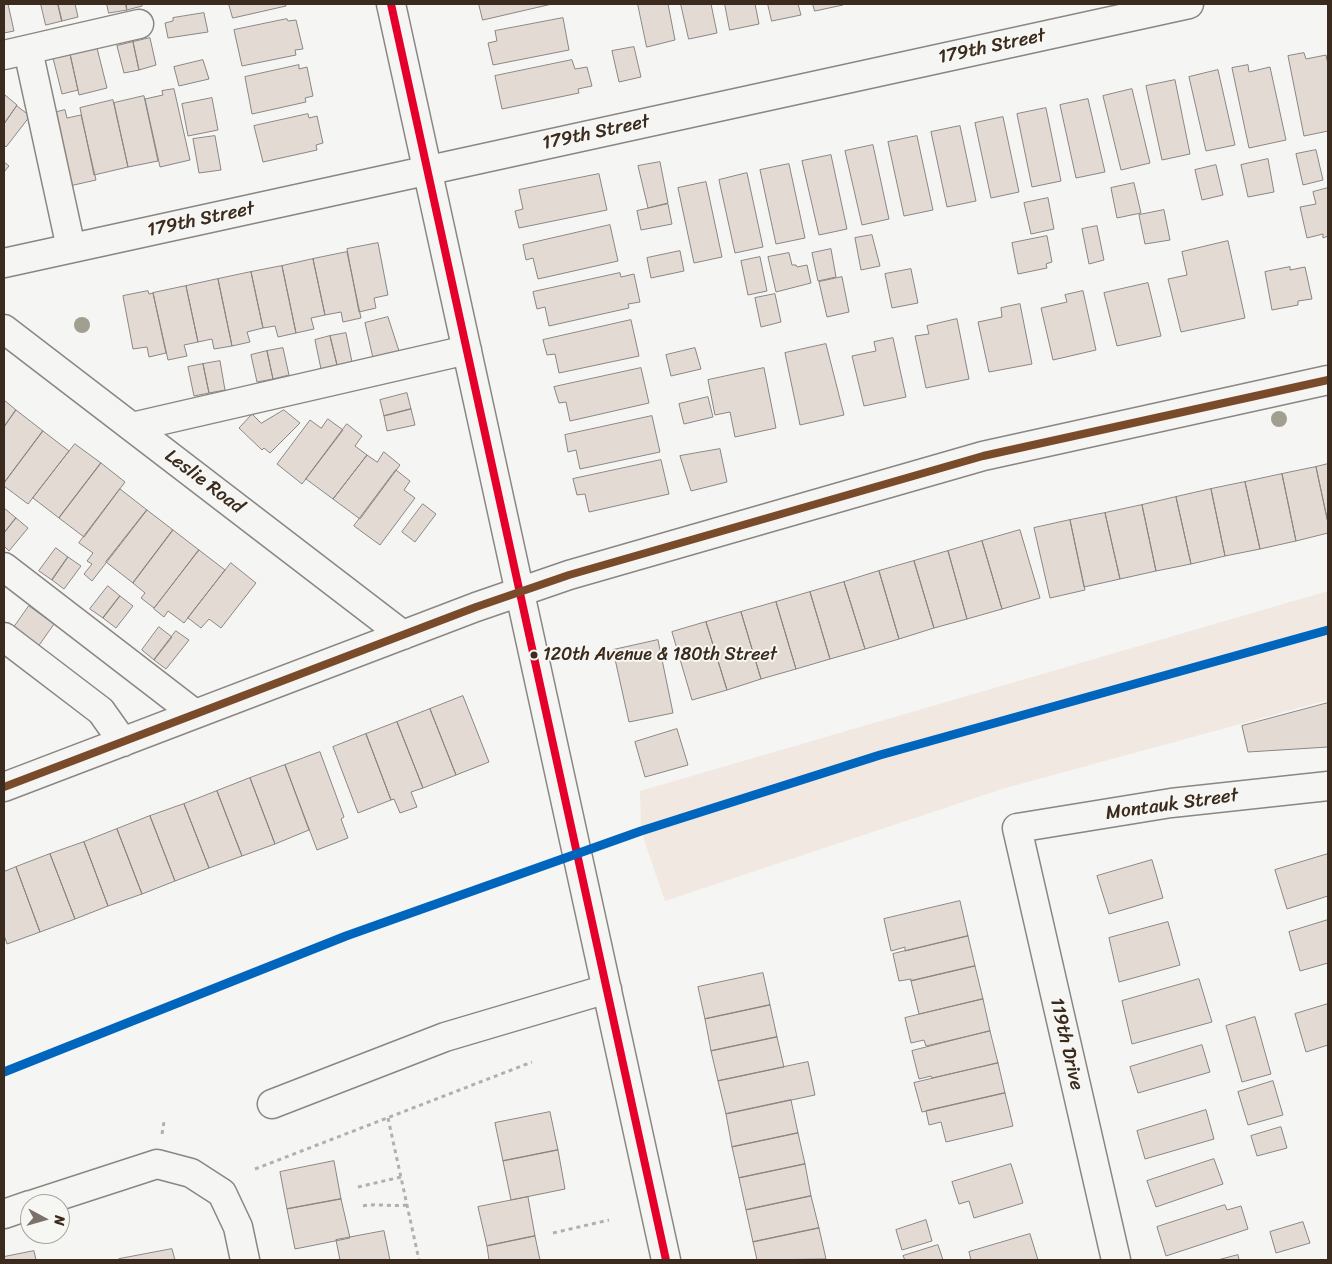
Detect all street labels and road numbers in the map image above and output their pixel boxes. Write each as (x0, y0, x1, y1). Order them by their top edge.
street label: 179th Street (936, 25, 1048, 69)
street label: 179th Street (540, 111, 652, 155)
street label: 179th Street (145, 198, 257, 242)
street label: Leslie Road (160, 445, 248, 519)
street label: Montauk Street (1104, 784, 1240, 826)
street label: 119th Drive (1044, 996, 1088, 1092)

